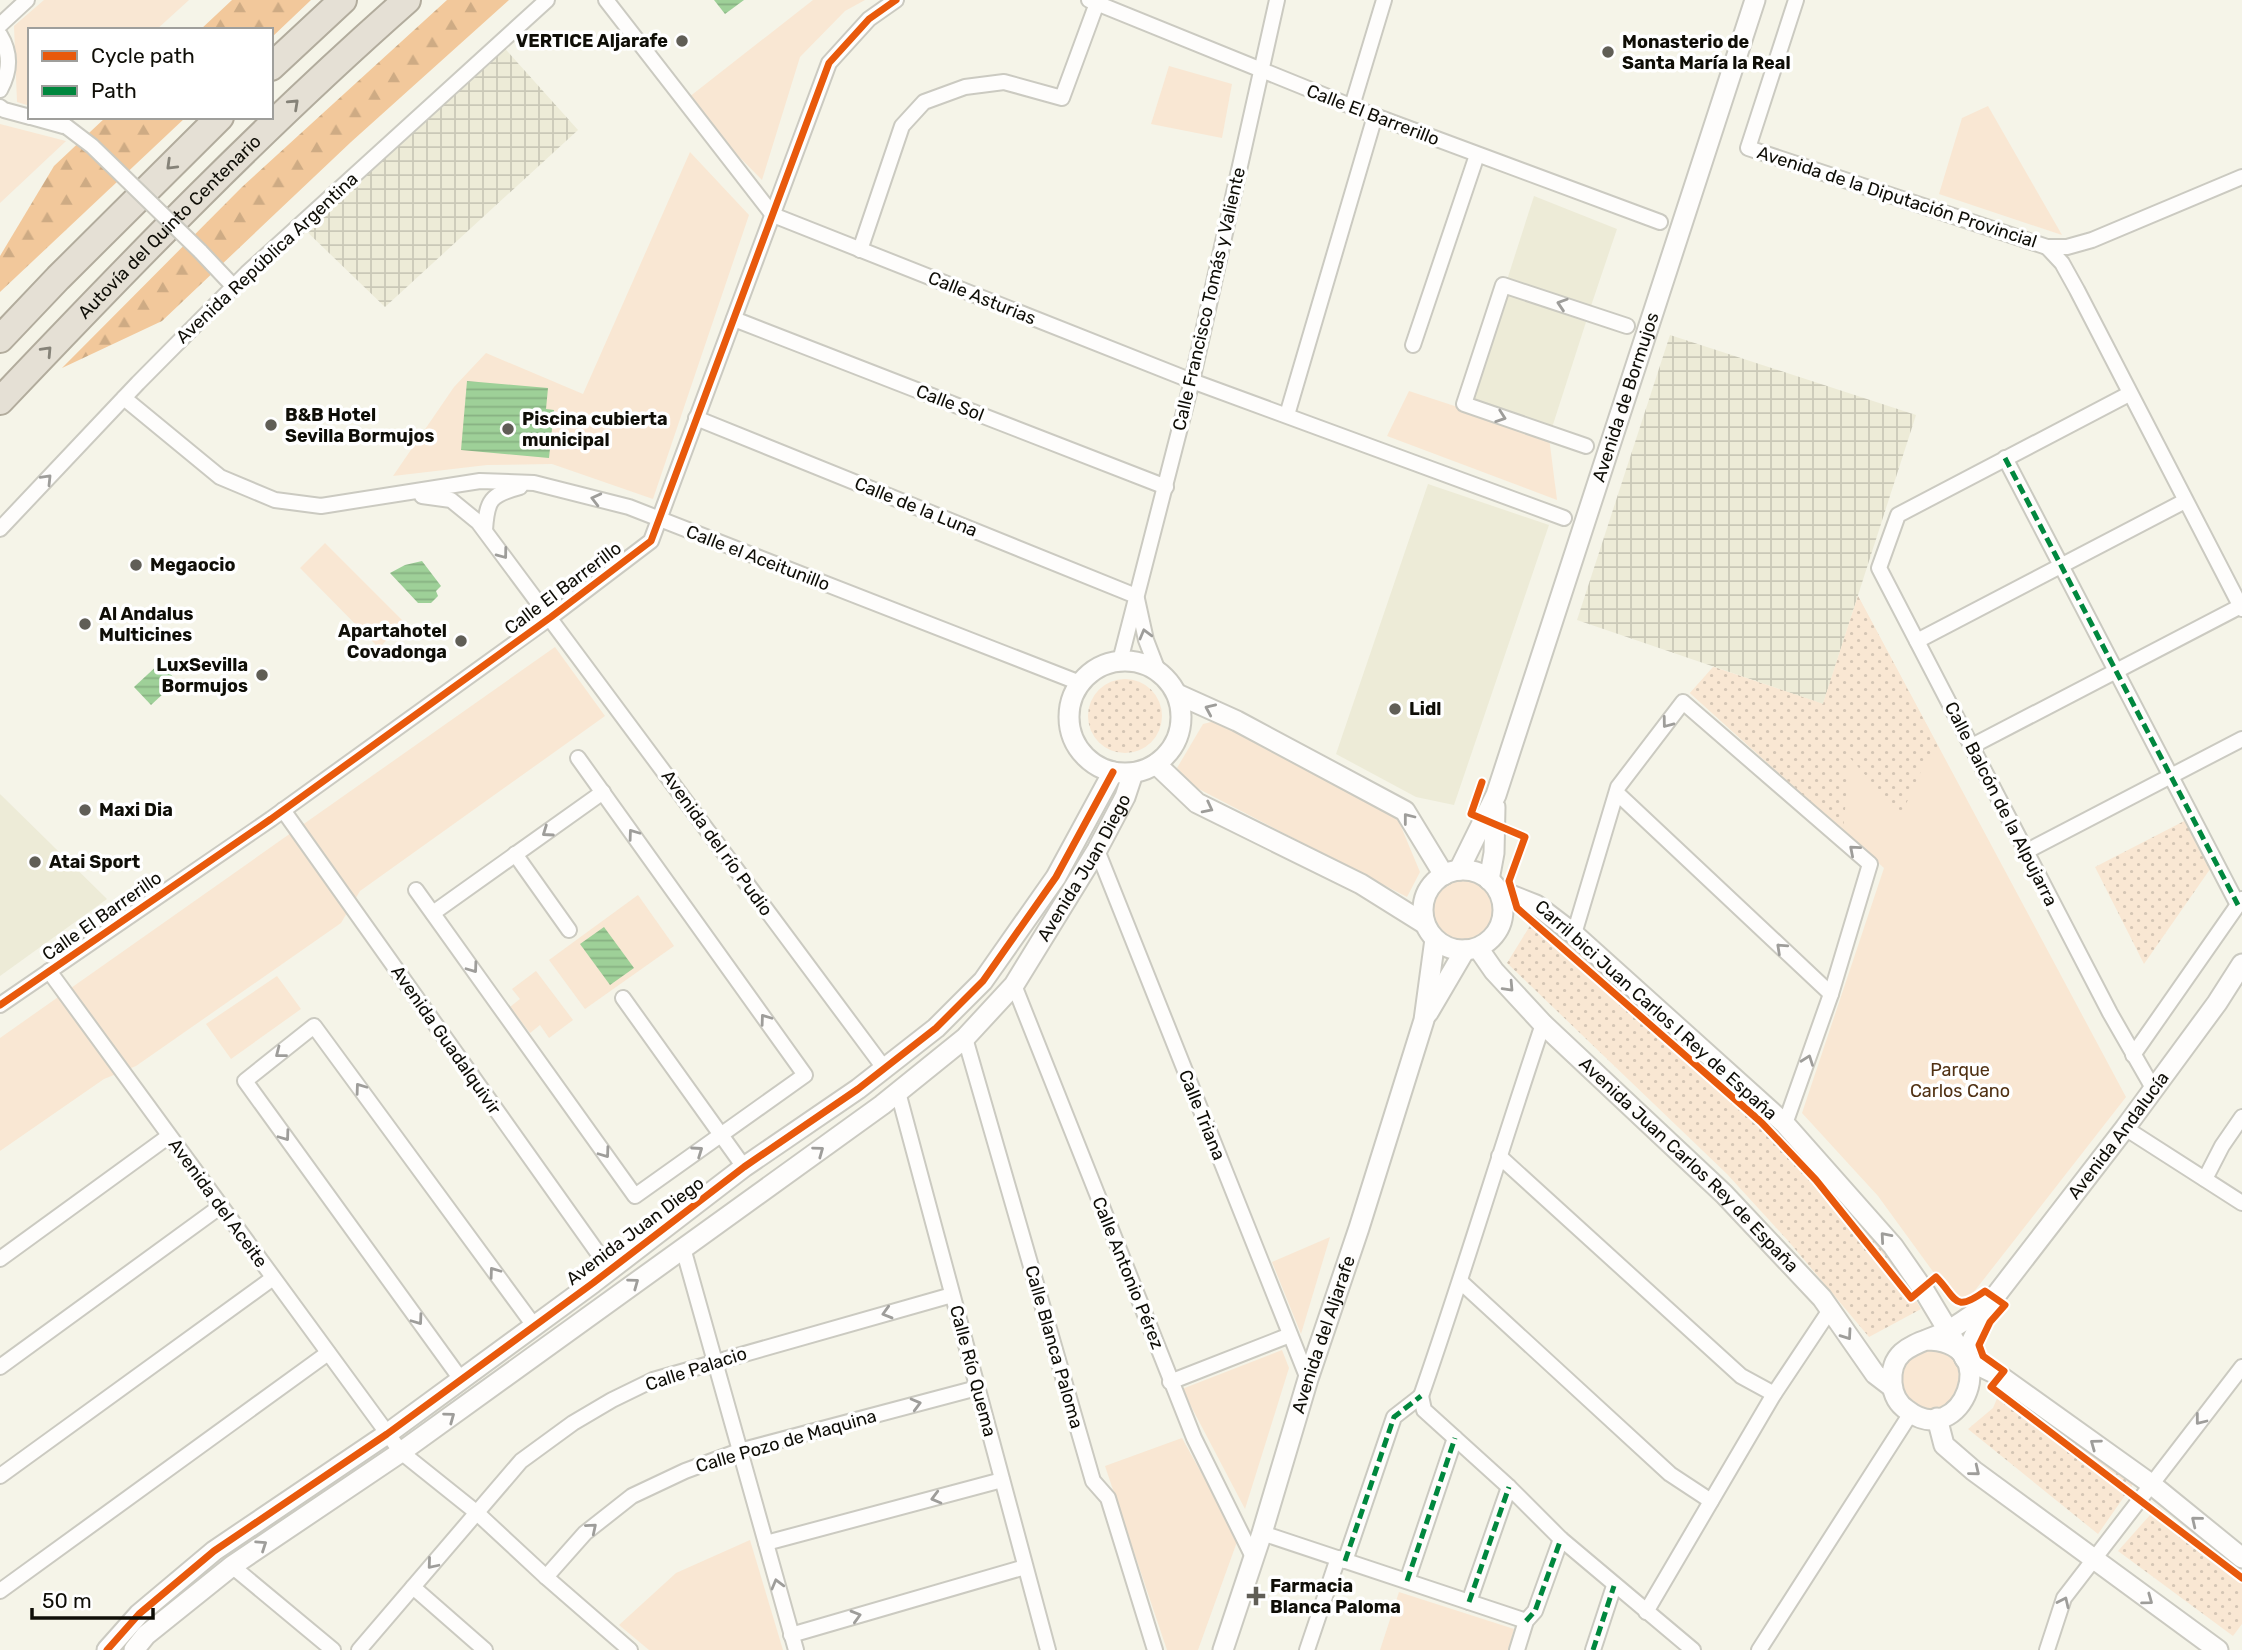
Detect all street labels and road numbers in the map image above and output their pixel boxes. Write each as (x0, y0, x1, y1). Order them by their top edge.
street label: Calle El Barrerillo (1303, 80, 1443, 150)
street label: Autovía del Quinto Centenario (73, 130, 266, 324)
street label: Avenida de la Diputación Provincial (1754, 141, 2040, 253)
street label: Calle Francisco Tomás y Valiente (1168, 165, 1250, 433)
street label: Avenida República Argentina (171, 168, 363, 348)
street label: Calle Asturias (925, 266, 1039, 330)
street label: Avenida de Bormujos (1588, 310, 1663, 485)
street label: Calle Sol (913, 380, 987, 426)
street label: Calle de la Luna (851, 472, 981, 542)
street label: Calle el Aceitunillo (683, 520, 833, 596)
street label: Calle El Barrerillo (500, 537, 626, 639)
street label: Calle Balcón de la Alpujarra (1940, 698, 2062, 910)
street label: Avenida del río Pudio (657, 766, 777, 920)
street label: Avenida Juan Diego (1032, 790, 1136, 945)
street label: Calle El Barrerillo (38, 867, 166, 965)
street label: Carril bici Juan Carlos I Rey de España (1530, 895, 1782, 1125)
street label: Avenida Guadalquivir (386, 961, 506, 1119)
street label: Avenida Juan Carlos Rey de España (1575, 1053, 1803, 1277)
street label: Calle Triana (1174, 1067, 1230, 1163)
street label: Avenida Andalucía (2063, 1067, 2174, 1204)
street label: Avenida del Aceite (164, 1134, 272, 1272)
street label: Avenida Juan Diego (562, 1172, 708, 1290)
street label: Calle Antonio Pérez (1087, 1194, 1169, 1352)
street label: Avenida del Aljarafe (1287, 1253, 1360, 1416)
street label: Calle Blanca Paloma (1020, 1263, 1088, 1431)
street label: Calle Río Quema (945, 1303, 1001, 1439)
street label: Calle Palacio (642, 1342, 750, 1396)
street label: Calle Pozo de Maquina (693, 1405, 879, 1477)

